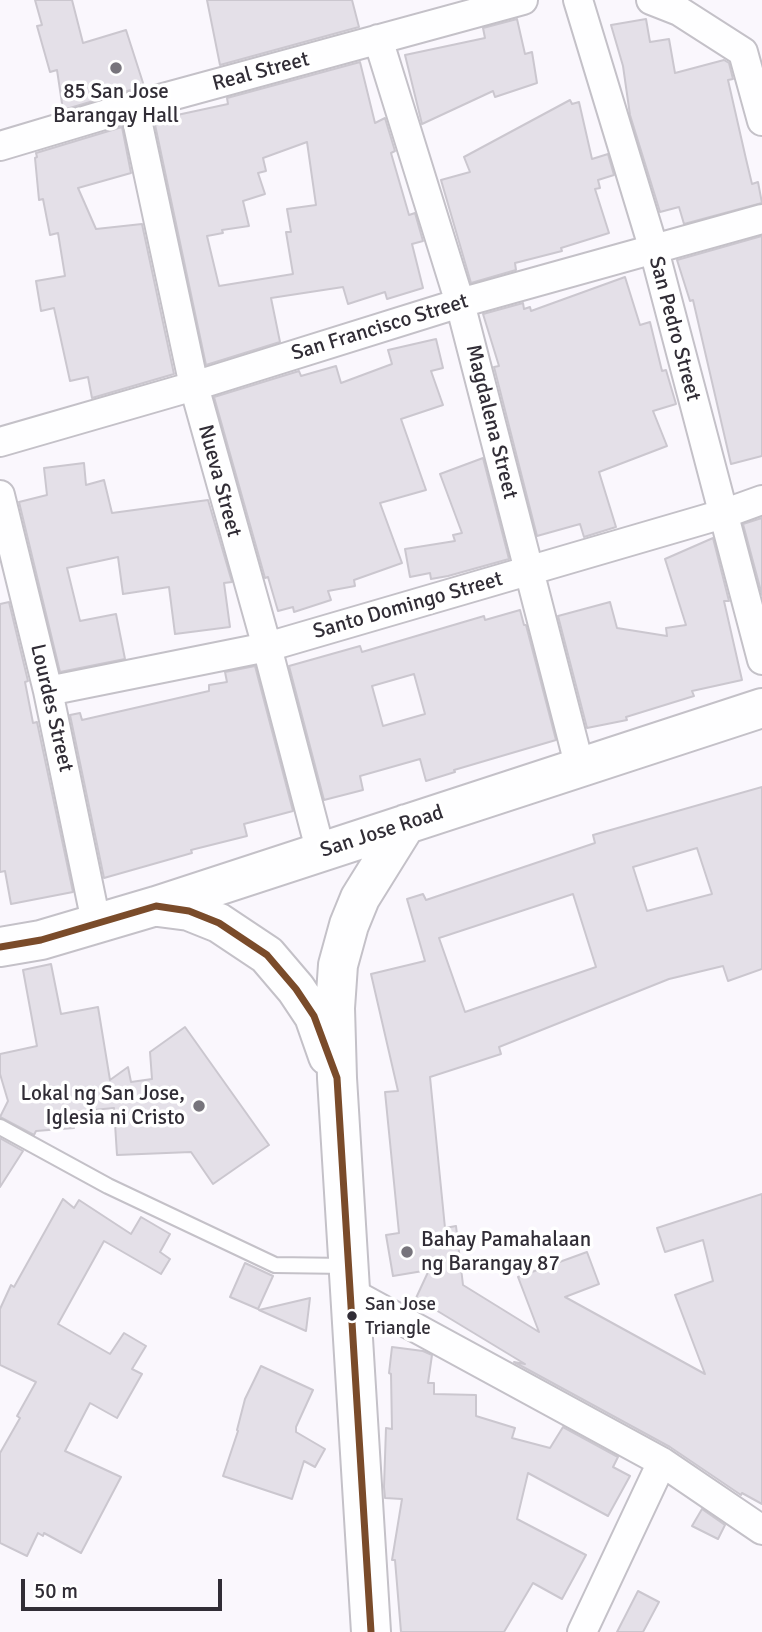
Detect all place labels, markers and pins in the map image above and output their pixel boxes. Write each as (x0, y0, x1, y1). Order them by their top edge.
marker: 85 San Jose Barangay Hall (108, 60, 124, 76)
place label: 85 San Jose Barangay Hall (53, 79, 179, 129)
place label: Lokal ng San Jose, Iglesia ni Cristo (20, 1081, 185, 1131)
marker: Lokal ng San Jose, Iglesia ni Cristo (191, 1098, 207, 1114)
place label: Bahay Pamahalaan ng Barangay 87 (421, 1227, 591, 1277)
marker: Bahay Pamahalaan ng Barangay 87 (399, 1244, 415, 1260)
place label: San Jose Triangle (365, 1294, 436, 1338)
marker: San Jose Triangle (345, 1309, 359, 1323)

